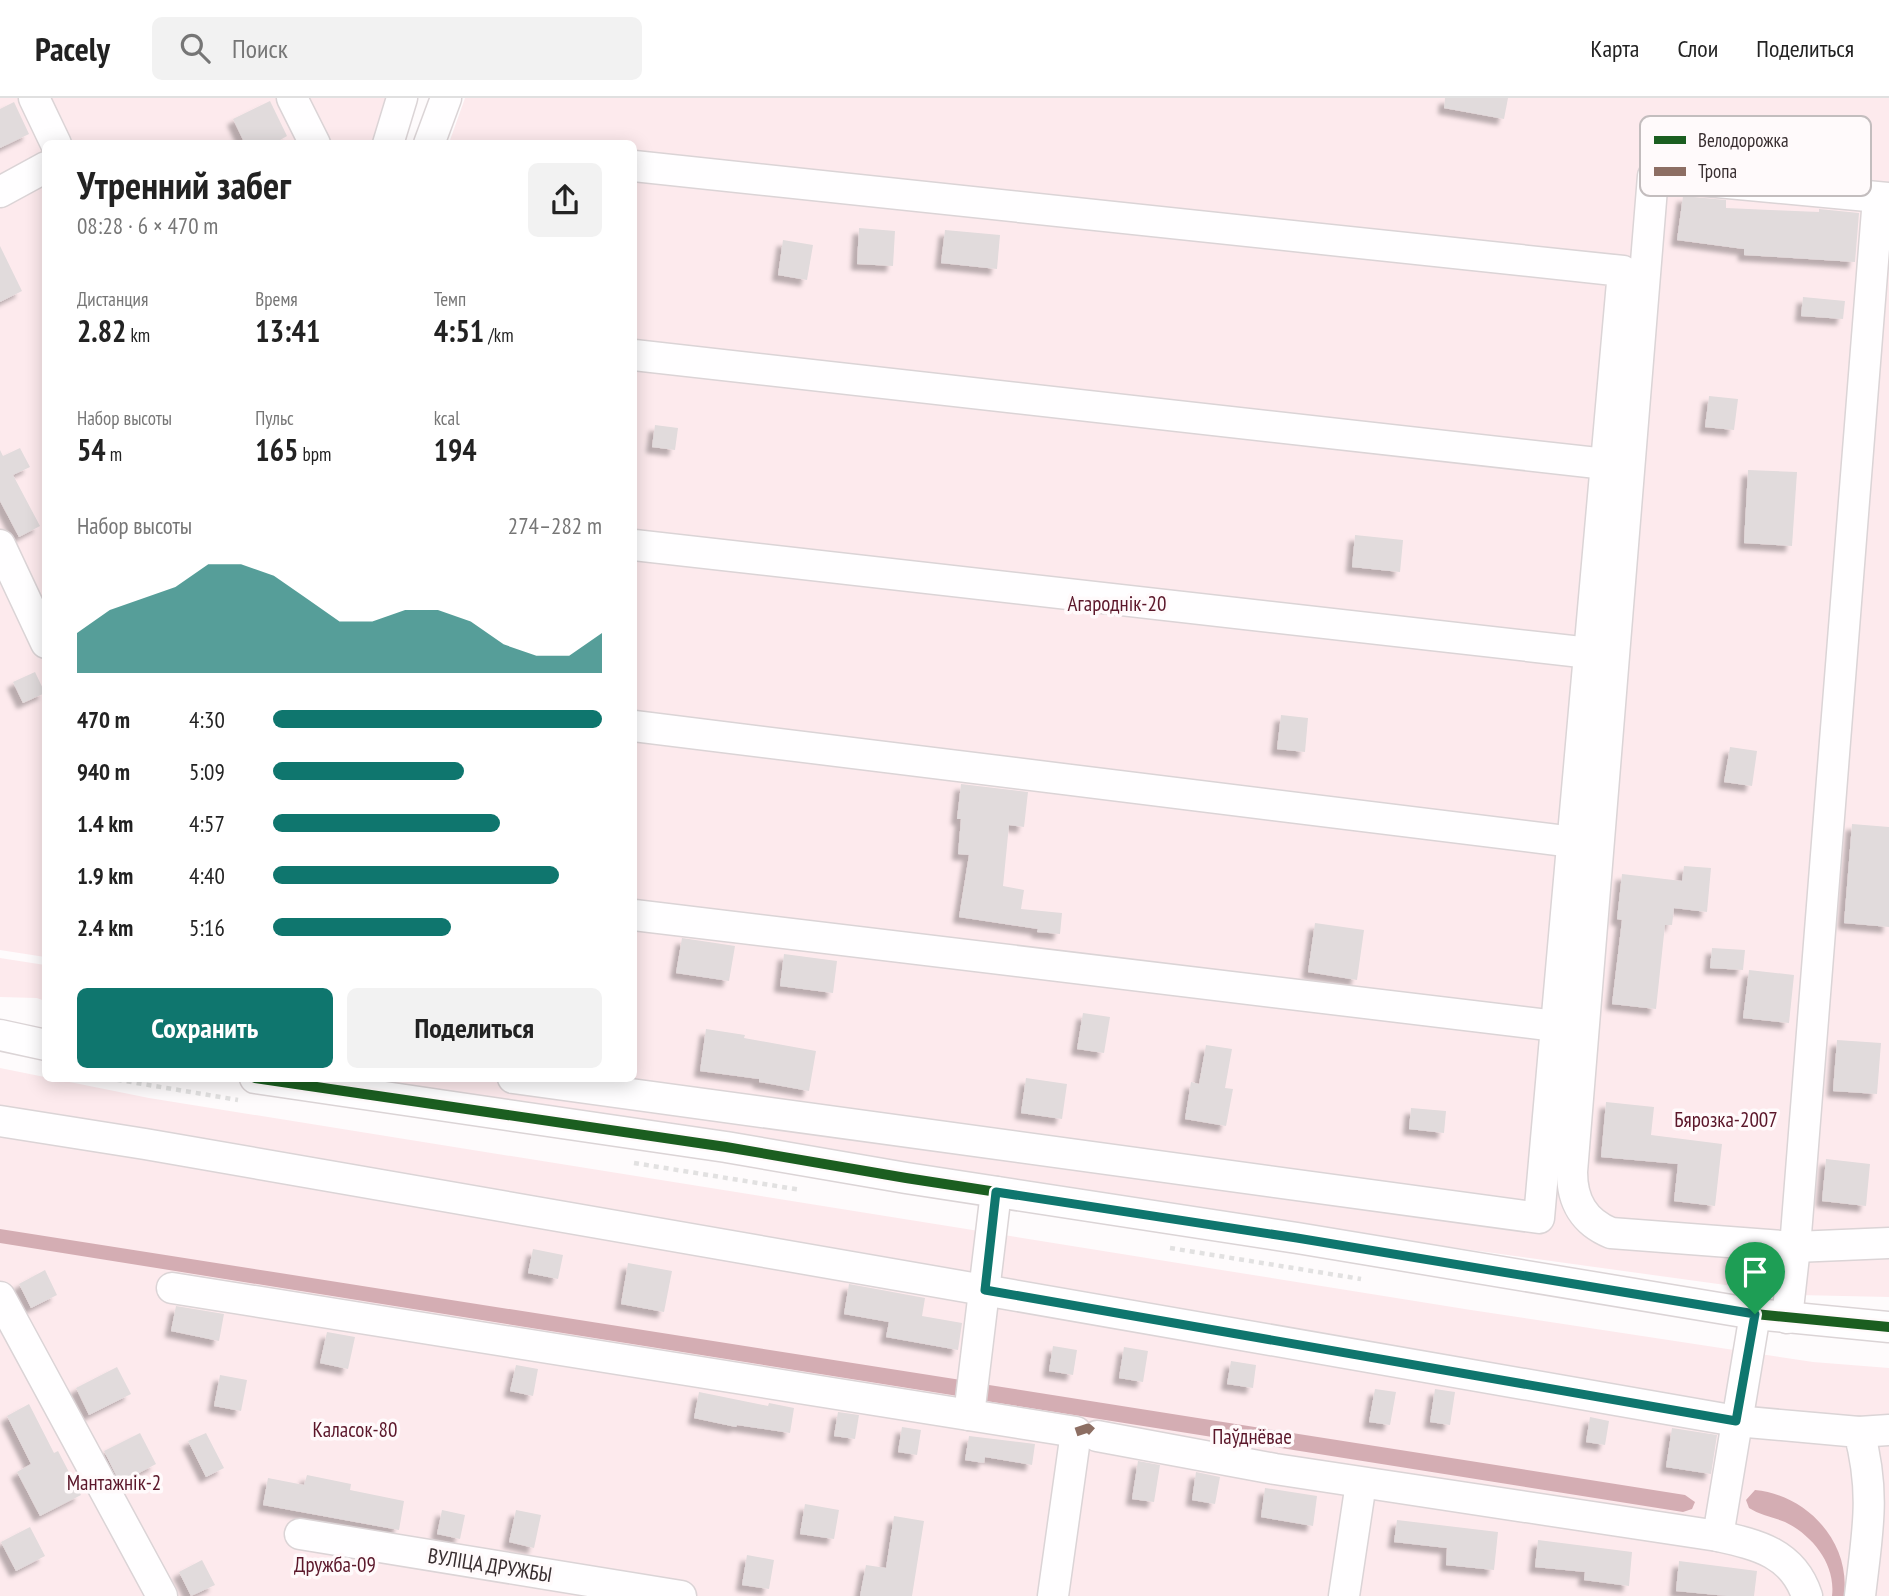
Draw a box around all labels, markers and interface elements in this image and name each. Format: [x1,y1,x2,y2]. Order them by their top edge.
search box [152,17,642,80]
text: Pacely [35,27,110,70]
icon: search [176,29,214,67]
text: Поиск [232,32,288,65]
text: Карта [1591,33,1639,64]
text: Слои [1677,33,1718,64]
text: Поделиться [1756,33,1854,64]
legend [1640,116,1871,196]
text: Велодорожка [1698,128,1789,152]
text: Тропа [1698,159,1737,183]
text: Утренний забег [77,160,291,209]
button: share [528,163,602,237]
text: 08:28 · 6 × 470 m [77,211,218,240]
text: Дистанция [77,287,148,311]
text: Время [255,287,298,311]
text: Темп [434,287,466,311]
text: 2.82 [77,311,126,350]
text: 13:41 [255,311,320,350]
text: 4:51 [434,311,484,350]
text: km [126,323,150,347]
text: /km [484,323,514,347]
text: Набор высоты [77,406,172,430]
text: Пульс [255,406,294,430]
text: kcal [434,406,460,430]
text: 54 [77,430,106,469]
text: 165 [255,430,298,469]
text: 194 [434,430,477,469]
text: m [106,442,122,466]
text: bpm [298,442,331,466]
text: Набор высоты [77,511,192,540]
text: 274–282 m [508,511,602,540]
park label: Агароднік-20 [1068,590,1166,617]
text: 470 m [77,705,130,734]
text: 4:30 [189,705,225,734]
text: 940 m [77,757,130,786]
text: 5:09 [189,757,225,786]
text: 1.4 km [77,809,133,838]
text: 4:57 [189,809,225,838]
text: 1.9 km [77,861,133,890]
text: 4:40 [189,861,225,890]
text: 2.4 km [77,913,133,942]
text: 5:16 [189,913,225,942]
button: Сохранить [77,988,333,1068]
button: Поделиться [347,988,602,1068]
park label: Бярозка-2007 [1674,1106,1778,1133]
pin [1725,1242,1785,1314]
icon: arrive [1736,1253,1774,1291]
park label: Каласок-80 [312,1416,398,1443]
park label: Паўднёвае [1212,1423,1292,1450]
park label: Мантажнік-2 [67,1469,161,1496]
street label: ВУЛІЦА ДРУЖБЫ [426,1542,554,1588]
park label: Дружба-09 [294,1551,376,1578]

